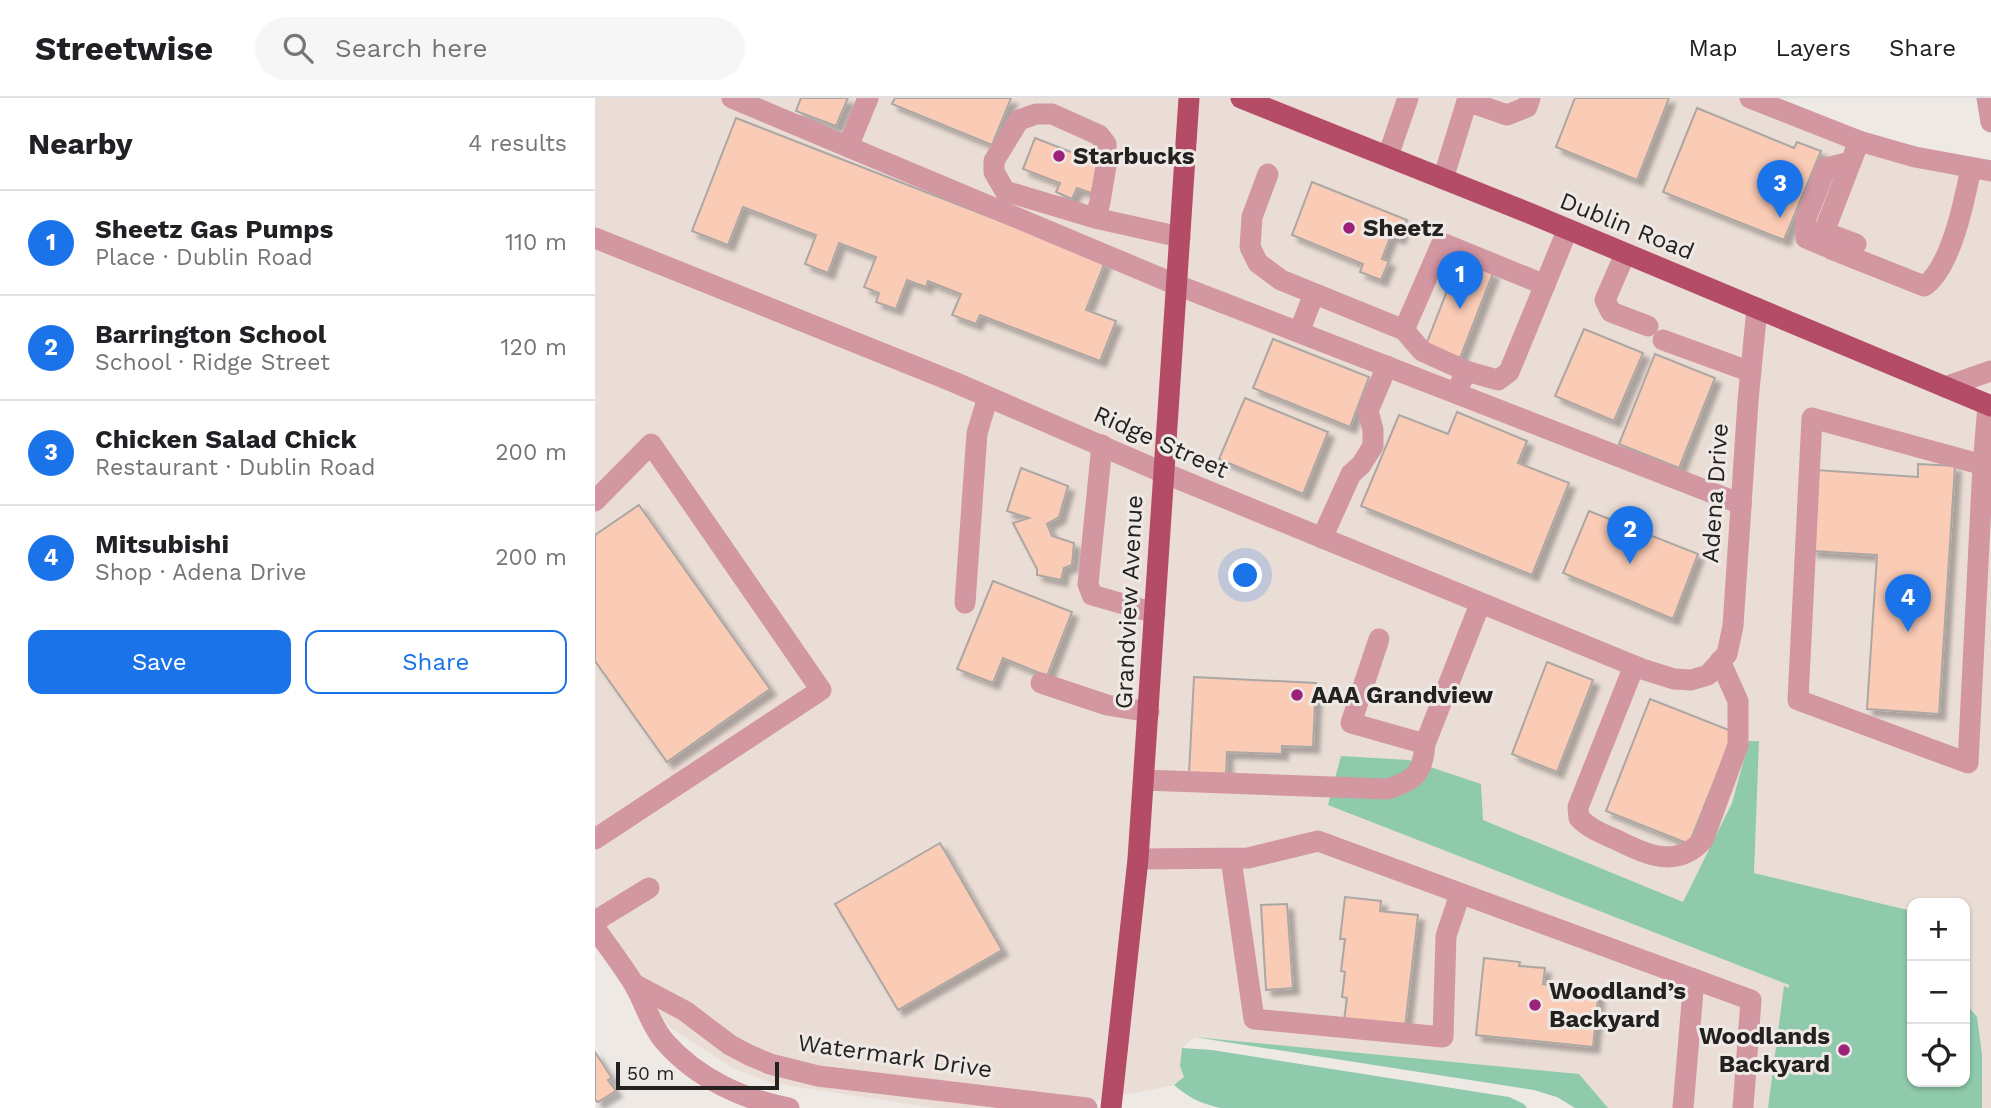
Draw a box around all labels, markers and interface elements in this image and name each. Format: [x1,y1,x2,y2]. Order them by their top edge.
search box [255,17,745,80]
text: Streetwise [35,29,213,68]
icon: search [279,29,317,67]
text: Search here [335,33,487,63]
text: Map [1689,34,1737,62]
text: Layers [1775,34,1851,62]
text: Share [1889,34,1956,62]
text: Nearby [28,126,133,161]
text: 4 results [468,130,567,157]
place label: Starbucks [1073,142,1195,170]
marker: Starbucks [1051,148,1067,164]
pin: 3 [1757,160,1803,218]
street label: Dublin Road [1556,186,1698,266]
text: Sheetz Gas Pumps [95,214,333,244]
place label: Sheetz [1363,214,1444,242]
marker: Sheetz [1341,220,1357,236]
text: 1 [46,229,56,256]
text: 110 m [505,229,567,256]
text: Place · Dublin Road [95,244,313,271]
pin: 1 [1437,251,1483,309]
text: Barrington School [95,319,326,349]
text: 2 [44,334,58,361]
text: 120 m [501,334,567,361]
text: School · Ridge Street [95,349,330,376]
street label: Ridge Street [1089,400,1233,484]
street label: Adena Drive [1696,422,1734,564]
text: Chicken Salad Chick [95,424,357,454]
text: 3 [44,439,58,466]
text: 200 m [495,439,567,466]
text: Restaurant · Dublin Road [95,454,375,481]
street label: Grandview Avenue [1109,494,1149,710]
pin: 2 [1607,506,1653,564]
text: Mitsubishi [95,529,229,559]
text: 4 [44,544,58,571]
text: 200 m [495,544,567,571]
your location [1228,558,1262,592]
text: Shop · Adena Drive [95,559,307,586]
pin: 4 [1885,574,1931,632]
button: Save [28,630,291,694]
button: Share [305,630,567,694]
place label: AAA Grandview [1311,681,1493,709]
marker: AAA Grandview [1289,687,1305,703]
map controls [1907,898,1970,1087]
button: + [1907,898,1970,961]
button: − [1907,961,1970,1024]
place label: Woodland’s Backyard [1549,977,1686,1033]
marker: Woodland’s Backyard [1527,997,1543,1013]
place label: Woodlands Backyard [1699,1022,1830,1078]
button: locate [1907,1024,1970,1087]
street label: Watermark Drive [796,1028,994,1084]
marker: Woodlands Backyard [1836,1042,1852,1058]
scale bar [616,1059,779,1091]
text: 50 m [627,1062,674,1085]

